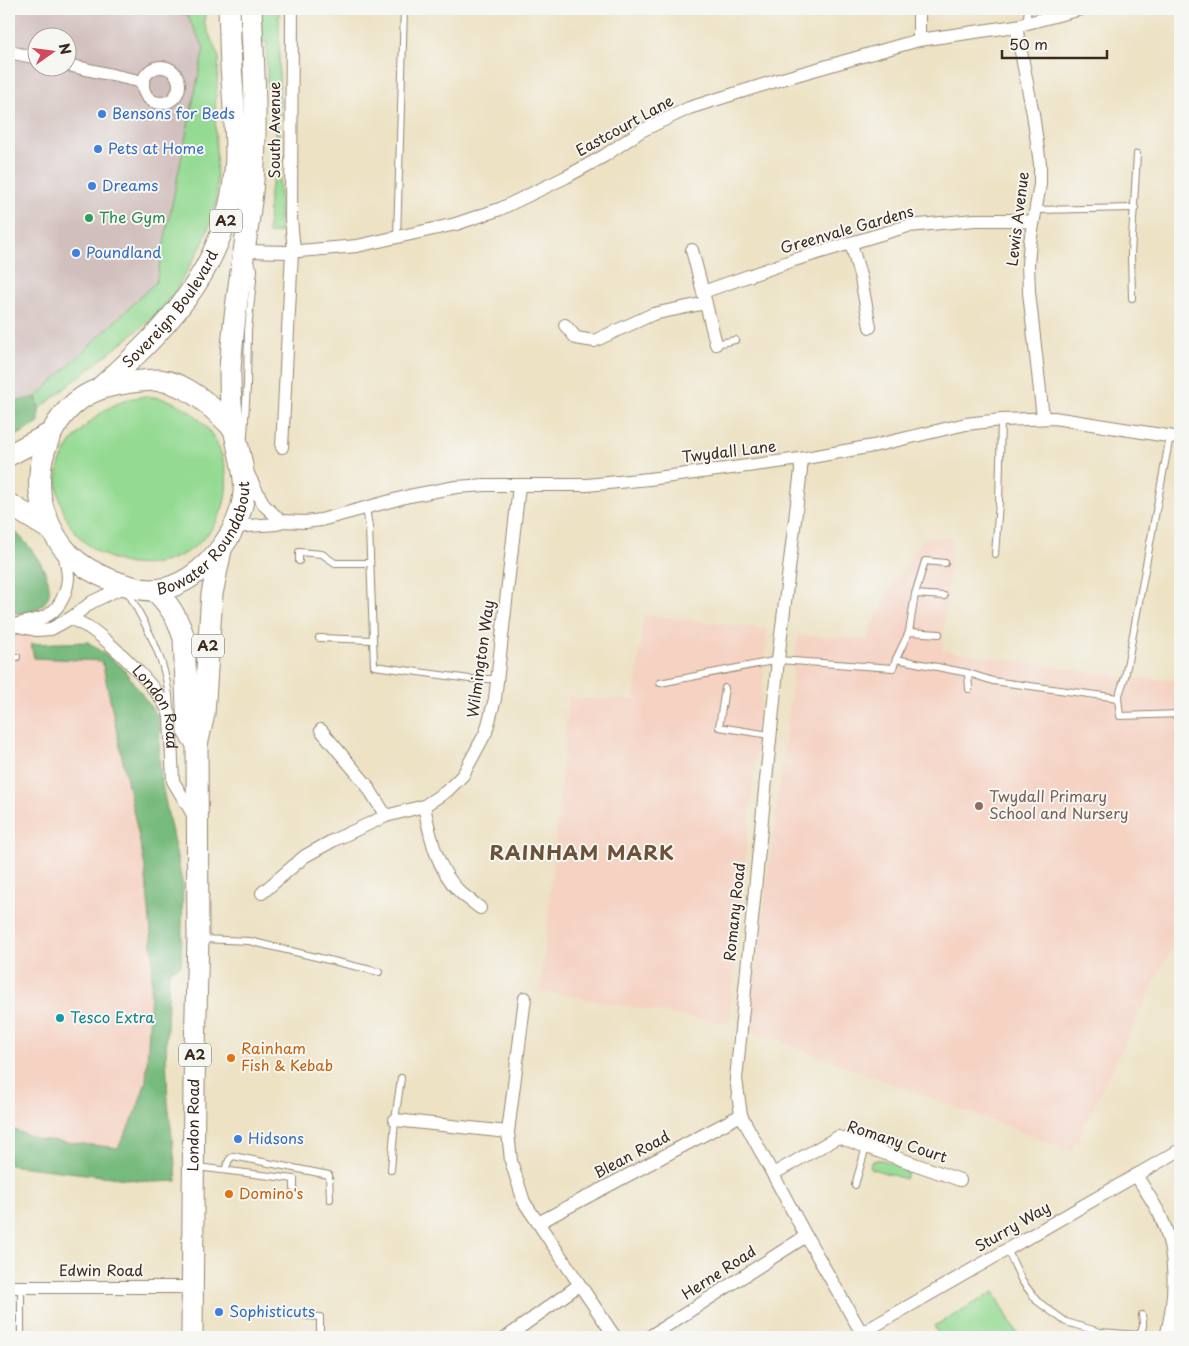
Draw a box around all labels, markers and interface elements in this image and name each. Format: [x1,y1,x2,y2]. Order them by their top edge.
north arrow [28,28,78,78]
scale bar [1002,28,1106,60]
text: 50 m [1009,32,1048,55]
text: N [54,41,77,57]
street label: South Avenue [262,82,285,178]
street label: Eastcourt Lane [571,88,677,161]
place label: Bensons for Beds [112,101,235,124]
marker: Bensons for Beds [96,108,108,120]
place label: Pets at Home [108,136,204,159]
marker: Pets at Home [92,143,104,155]
street label: Lewis Avenue [999,170,1034,267]
place label: Dreams [102,173,158,196]
marker: Dreams [86,180,98,192]
street label: Greenvale Gardens [777,198,916,259]
place label: The Gym [99,205,166,228]
road number: A2 [210,210,242,232]
marker: The Gym [83,212,95,224]
place label: Poundland [86,240,161,263]
street label: Sovereign Boulevard [116,246,223,373]
marker: Poundland [70,247,82,259]
street label: Twydall Lane [680,433,777,468]
street label: Bowater Roundabout [154,481,254,600]
street label: Wilmington Way [460,598,499,719]
road number: A2 [192,634,224,658]
street label: London Road [128,659,184,750]
place label: Twydall Primary School and Nursery [989,784,1129,824]
marker: Twydall Primary School and Nursery [973,800,985,812]
district label: RAINHAM MARK [489,837,675,867]
street label: Romany Road [717,862,750,962]
place label: Tesco Extra [70,1005,155,1028]
marker: Tesco Extra [54,1012,66,1024]
place label: Rainham Fish & Kebab [241,1036,333,1076]
road number: A2 [179,1044,211,1066]
marker: Rainham Fish & Kebab [225,1052,237,1064]
street label: London Road [180,1078,204,1172]
street label: Romany Court [845,1114,950,1168]
street label: Blean Road [589,1124,673,1183]
place label: Hidsons [248,1126,304,1149]
marker: Hidsons [232,1133,244,1145]
place label: Domino's [239,1181,304,1204]
marker: Domino's [223,1188,235,1200]
street label: Sturry Way [970,1195,1054,1257]
street label: Herne Road [676,1239,760,1304]
street label: Edwin Road [59,1258,143,1281]
place label: Sophisticuts [229,1299,315,1322]
marker: Sophisticuts [213,1306,225,1318]

